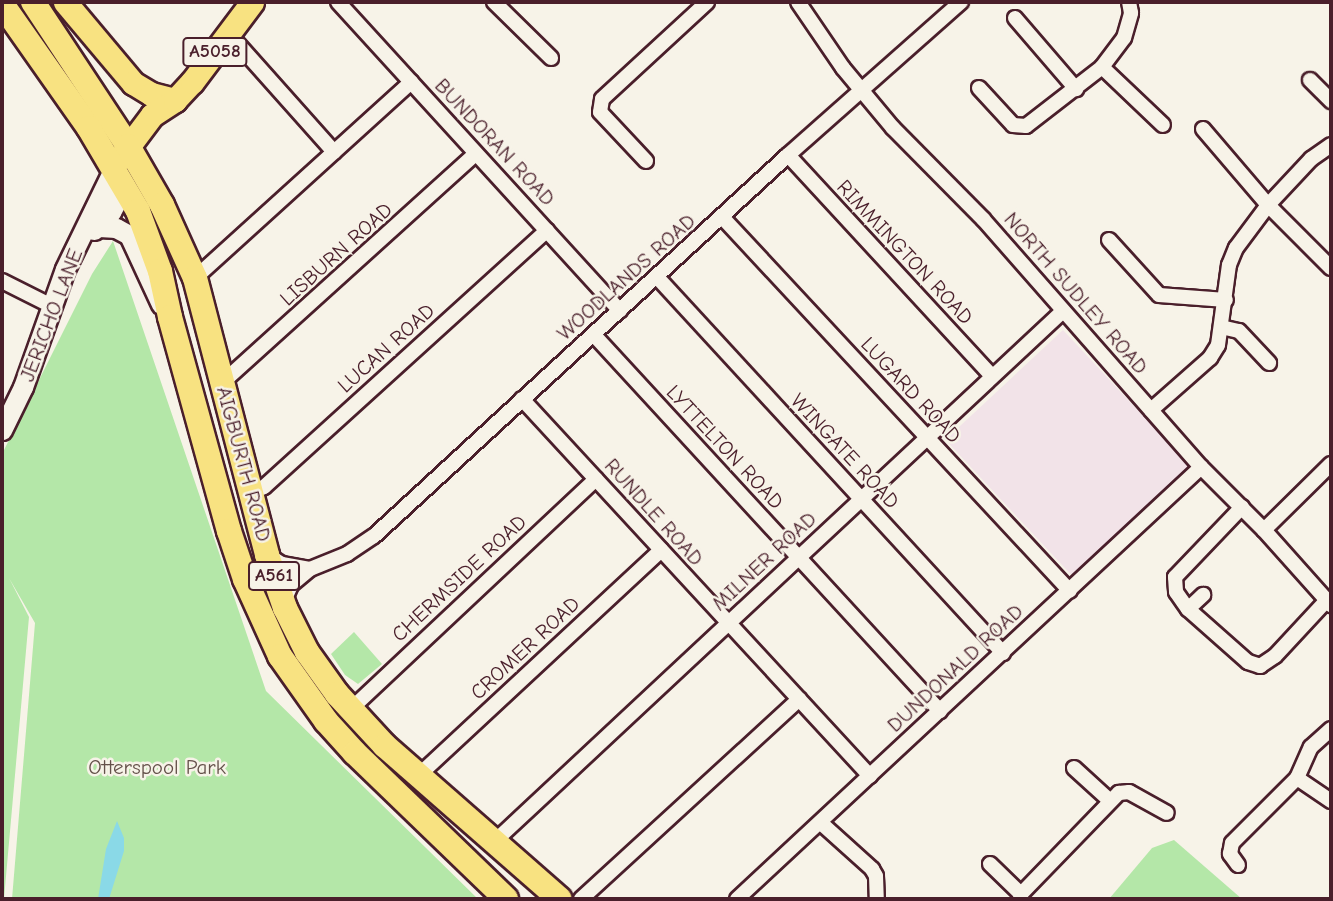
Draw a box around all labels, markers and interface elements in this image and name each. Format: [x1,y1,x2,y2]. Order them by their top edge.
road number: A5058 [182,36,248,68]
street label: BUNDORAN ROAD [430,73,560,211]
street label: RIMMINGTON ROAD [831,174,979,330]
street label: LISBURN ROAD [275,197,397,311]
street label: NORTH SUDLEY ROAD [999,207,1153,379]
street label: WOODLANDS ROAD [552,208,700,346]
street label: JERICHO LANE [14,245,88,385]
street label: LUCAN ROAD [332,298,440,398]
street label: LUGARD ROAD [855,332,967,448]
street label: LYTTELTON ROAD [661,380,789,514]
street label: AIGBURTH ROAD [211,384,277,544]
street label: WINGATE ROAD [785,388,905,514]
street label: RUNDLE ROAD [599,453,709,571]
street label: MILNER ROAD [706,506,822,616]
street label: CHERMSIDE ROAD [386,509,532,647]
road number: A561 [248,561,300,592]
street label: CROMER ROAD [465,591,585,705]
street label: DUNDONALD ROAD [882,599,1028,737]
park label: Otterspool Park [88,754,226,780]

